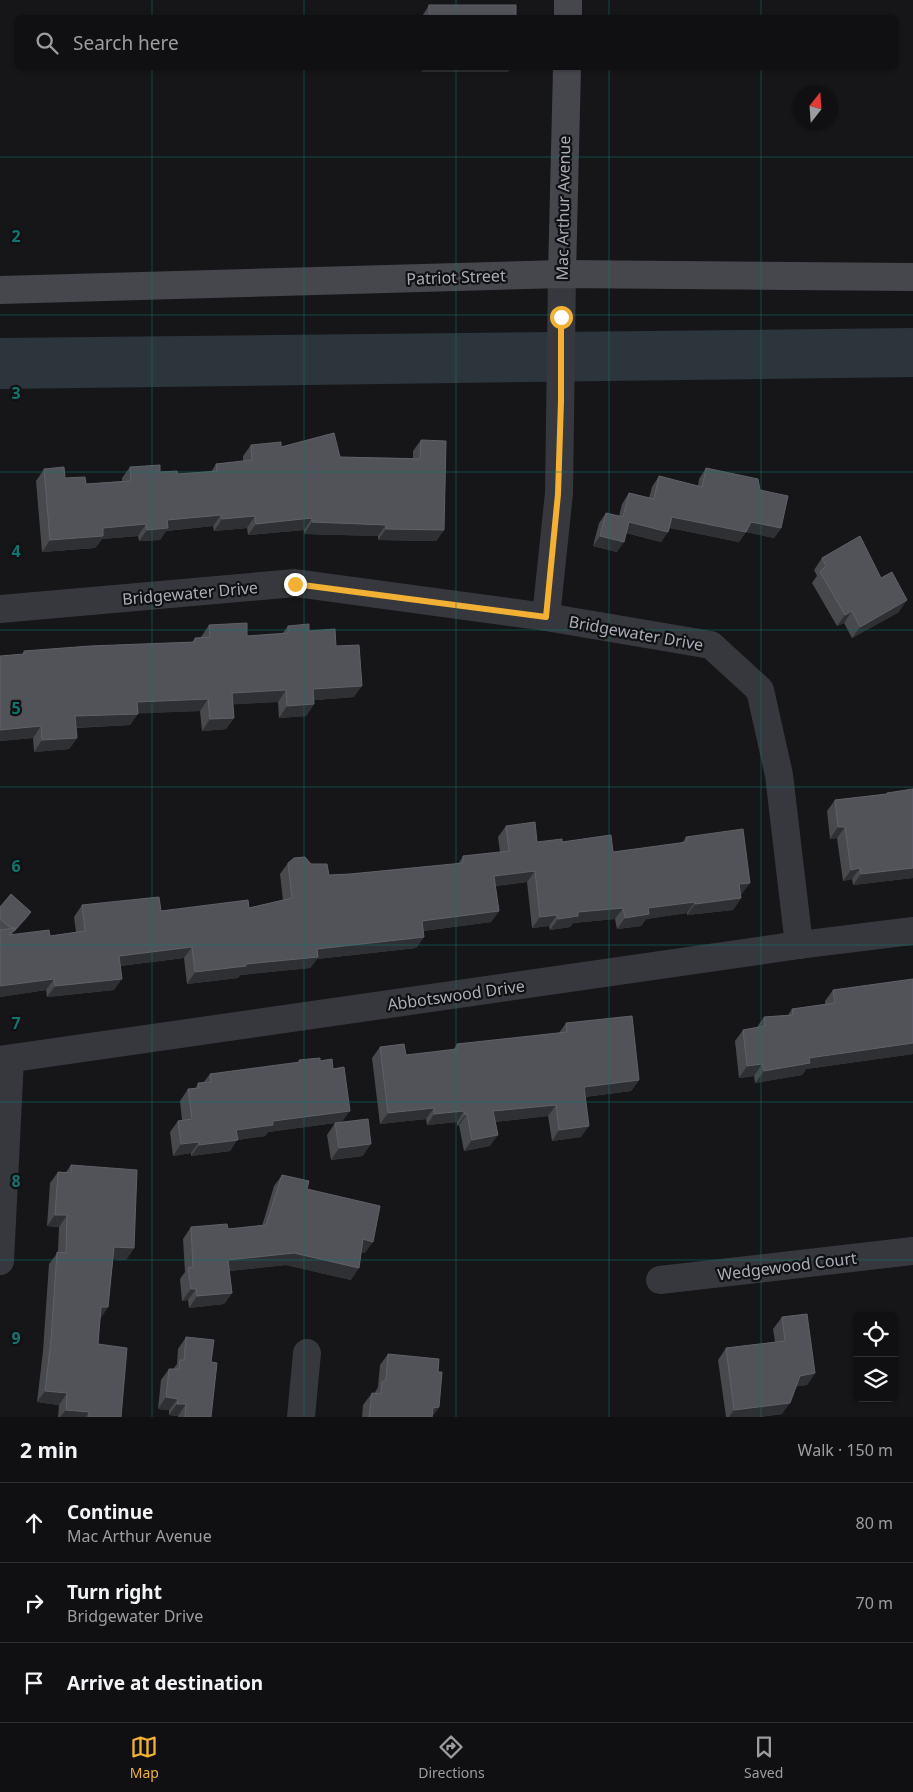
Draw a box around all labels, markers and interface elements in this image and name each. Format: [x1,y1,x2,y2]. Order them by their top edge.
search box [15,15,898,70]
icon: search [33,29,61,57]
text: Search here [73,30,179,56]
north arrow [793,85,838,130]
street label: Mac Arthur Avenue [551,135,575,281]
text: 2 [11,225,21,247]
street label: Patriot Street [406,264,506,290]
route start [550,306,573,329]
text: 3 [11,382,21,404]
text: 4 [11,540,21,562]
route end [284,573,307,596]
street label: Bridgewater Drive [121,576,259,610]
street label: Bridgewater Drive [567,610,705,656]
text: 5 [11,697,21,719]
text: 6 [11,855,21,877]
street label: Abbotswood Drive [386,974,526,1016]
text: 7 [11,1012,21,1034]
text: 8 [11,1170,21,1192]
street label: Wedgewood Court [716,1247,858,1285]
map controls [853,1312,898,1402]
button: locate [853,1312,898,1357]
text: 9 [11,1327,21,1349]
button: layers [853,1357,898,1402]
text: 2 min [20,1436,78,1464]
text: Walk · 150 m [798,1439,893,1461]
text: Continue [67,1499,153,1525]
icon: ahead [20,1509,48,1537]
text: 80 m [856,1512,893,1534]
text: Mac Arthur Avenue [67,1525,212,1547]
text: Turn right [67,1579,162,1605]
icon: right [20,1589,48,1617]
text: 70 m [856,1592,893,1614]
text: Bridgewater Drive [67,1605,203,1627]
icon: arrive [20,1669,48,1697]
text: Arrive at destination [67,1670,263,1696]
tab: Map [130,1733,159,1782]
tab: Directions [418,1733,485,1782]
tab: Saved [744,1733,783,1782]

